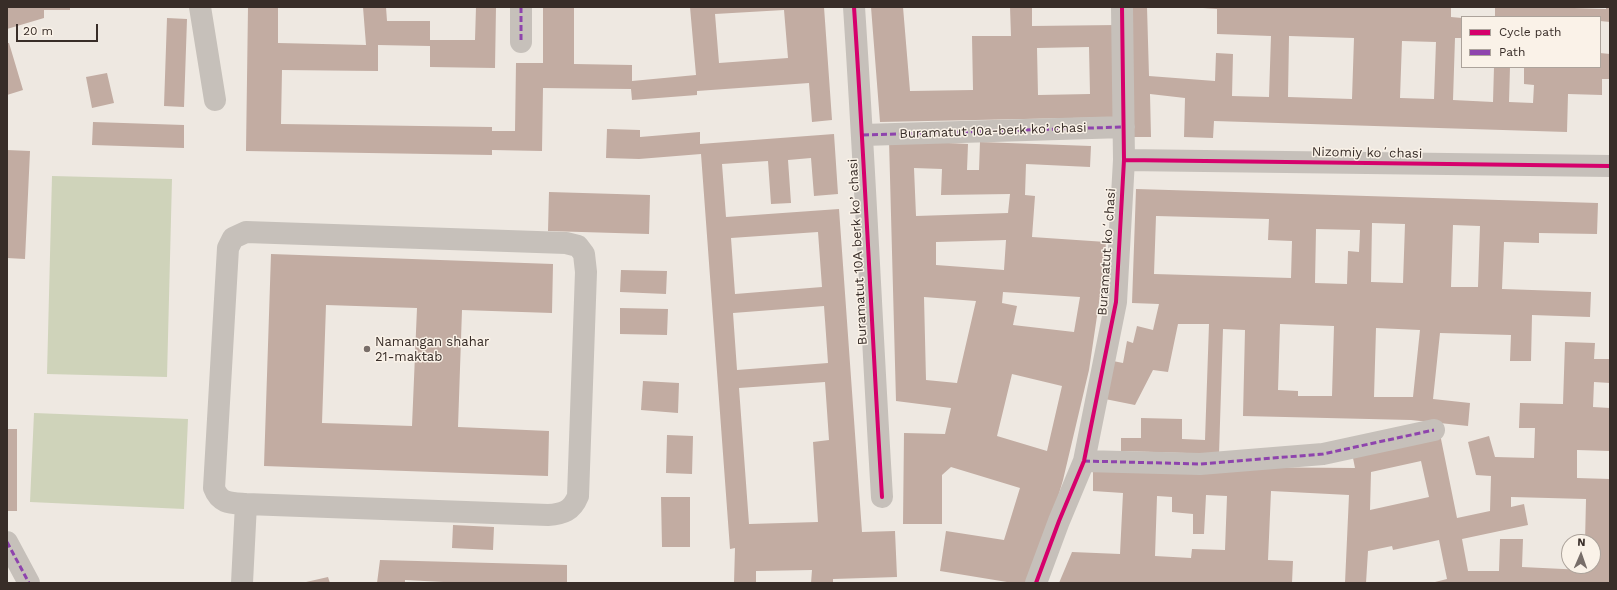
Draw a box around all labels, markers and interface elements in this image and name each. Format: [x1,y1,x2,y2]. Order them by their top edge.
scale bar [18,16,100,42]
legend [1461,16,1601,68]
text: 20 m [23,24,53,38]
text: Cycle path [1499,25,1561,39]
text: Path [1499,45,1525,59]
street label: Buramatut 10а-berk koʼchasi [899,120,1087,142]
street label: Nizomiy koʻchasi [1312,144,1422,162]
street label: Buramatut 10А berk koʼchasi [845,158,871,346]
street label: Buramatut koʻchasi [1095,188,1119,316]
place label: Namangan shahar 21-maktab [375,334,489,365]
marker: Namangan shahar 21-maktab [362,344,372,354]
north arrow [1561,534,1601,574]
text: N [1577,536,1586,549]

